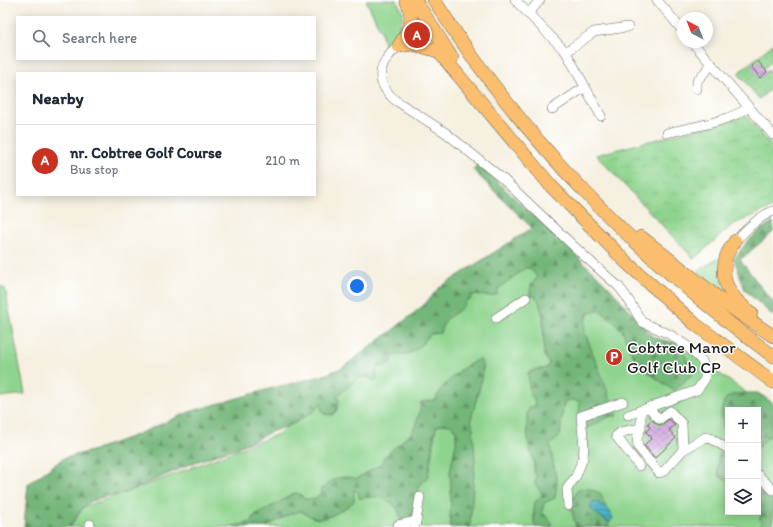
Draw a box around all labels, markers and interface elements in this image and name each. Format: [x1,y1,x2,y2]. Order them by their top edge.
north arrow [677,12,713,48]
search box [16,16,316,60]
pin: A [404,20,430,50]
icon: search [30,27,52,49]
text: Search here [62,29,137,47]
text: Nearby [32,88,84,108]
text: nr. Cobtree Golf Course [70,144,222,162]
text: A [41,153,49,168]
text: 210 m [265,153,300,168]
text: Bus stop [70,162,118,177]
your location [347,276,367,296]
place label: Cobtree Manor Golf Club CP [627,337,736,377]
parking icon: Cobtree Manor Golf Club CP [604,347,624,367]
map controls [725,407,761,515]
button: + [725,407,761,443]
button: − [725,443,761,479]
button: layers [725,479,761,515]

